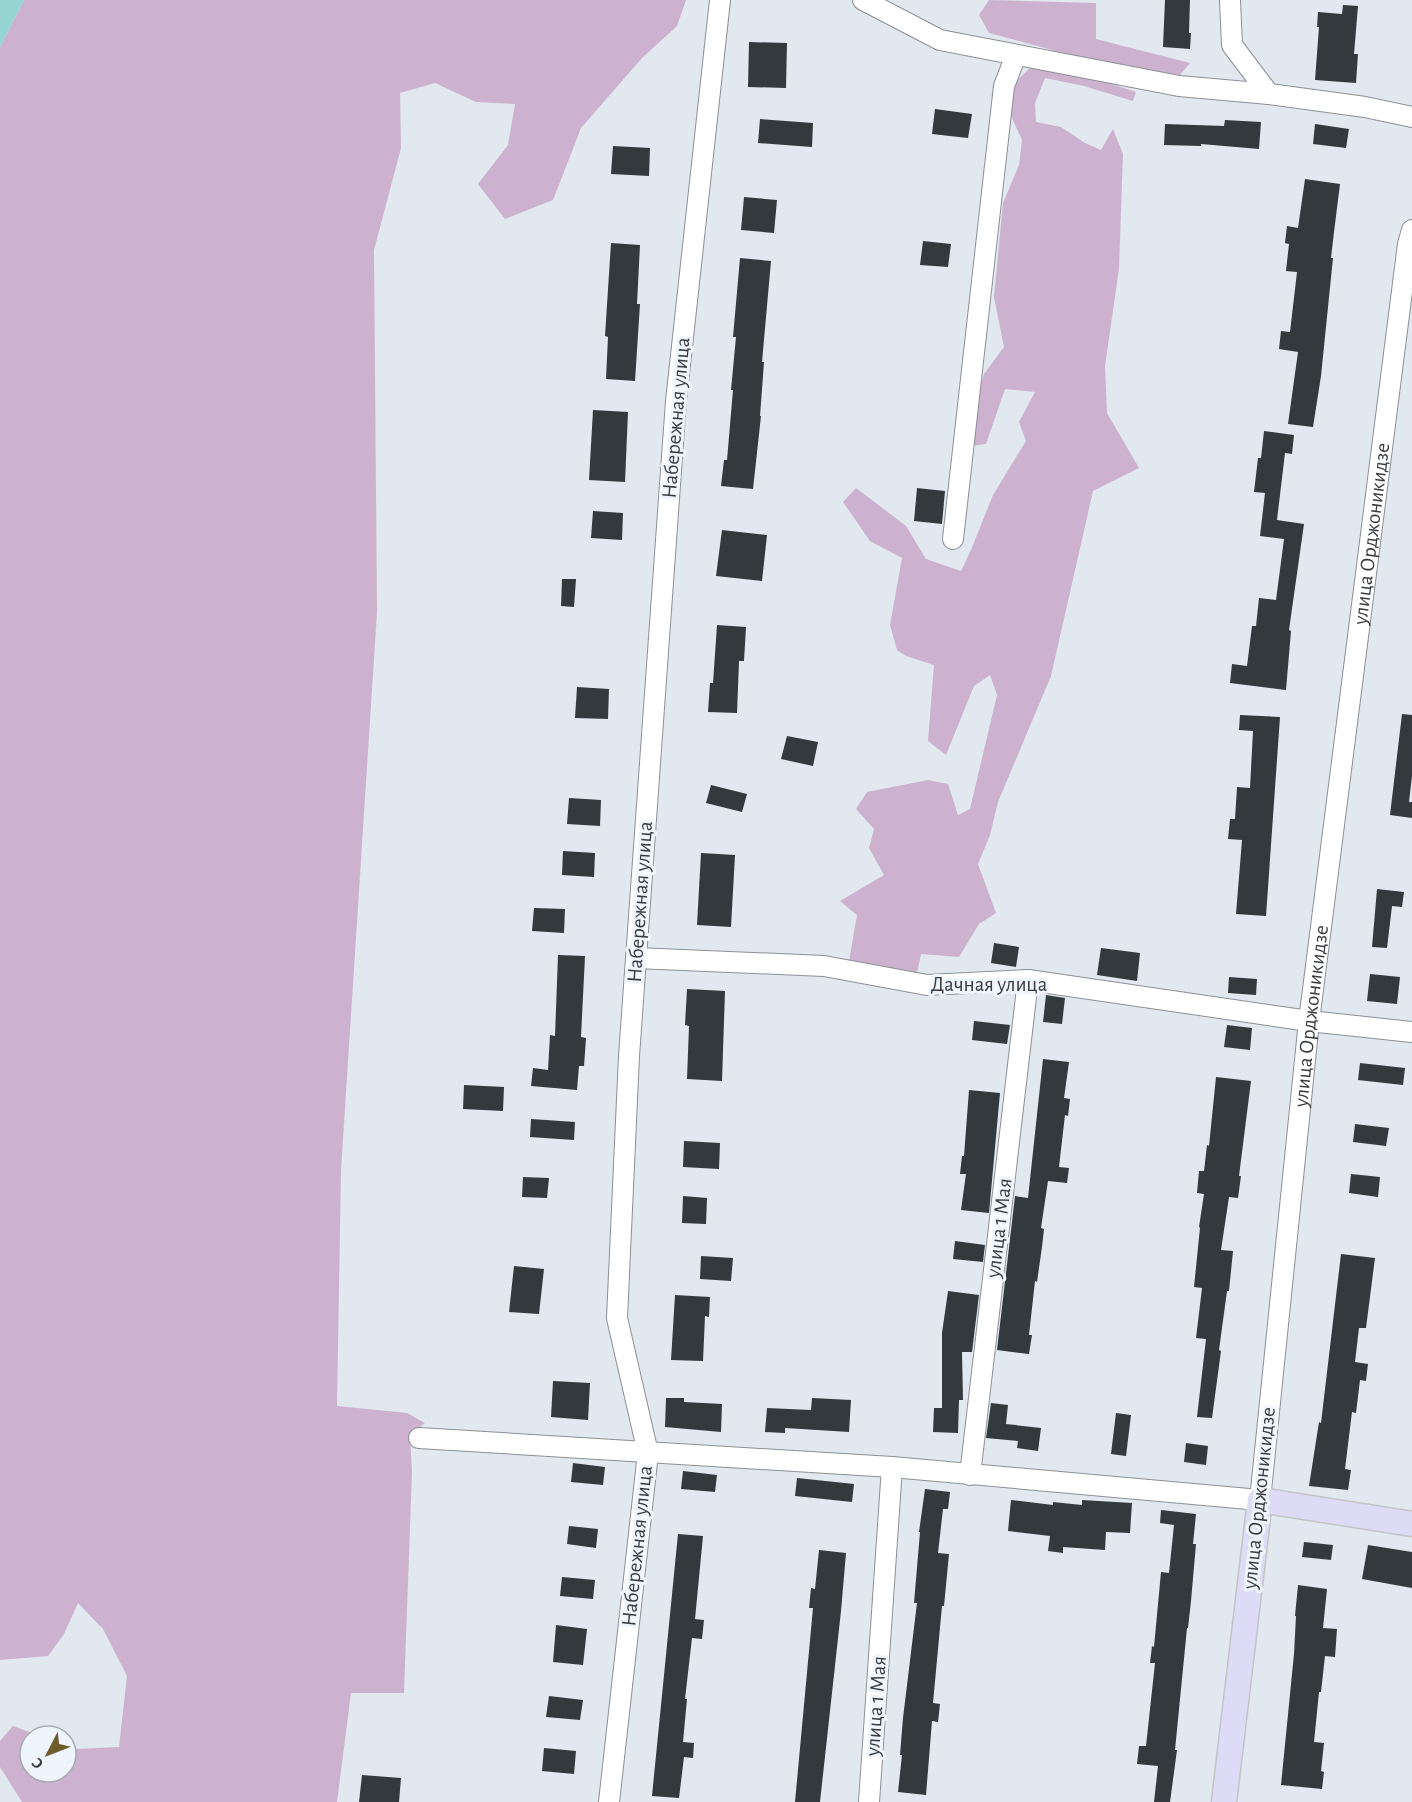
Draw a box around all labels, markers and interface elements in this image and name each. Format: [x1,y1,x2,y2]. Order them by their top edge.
street label: Набережная улица [658,336,694,499]
street label: улица Орджоникидзе [1349,442,1393,627]
street label: Набережная улица [624,820,656,983]
street label: улица Орджоникидзе [1290,924,1332,1109]
street label: Дачная улица [931,974,1048,995]
street label: улица 1 Мая [982,1177,1016,1280]
street label: улица Орджоникидзе [1239,1406,1279,1591]
street label: Набережная улица [618,1464,656,1628]
street label: улица 1 Мая [862,1655,890,1758]
north arrow [18,1724,78,1784]
text: С [29,1755,47,1772]

